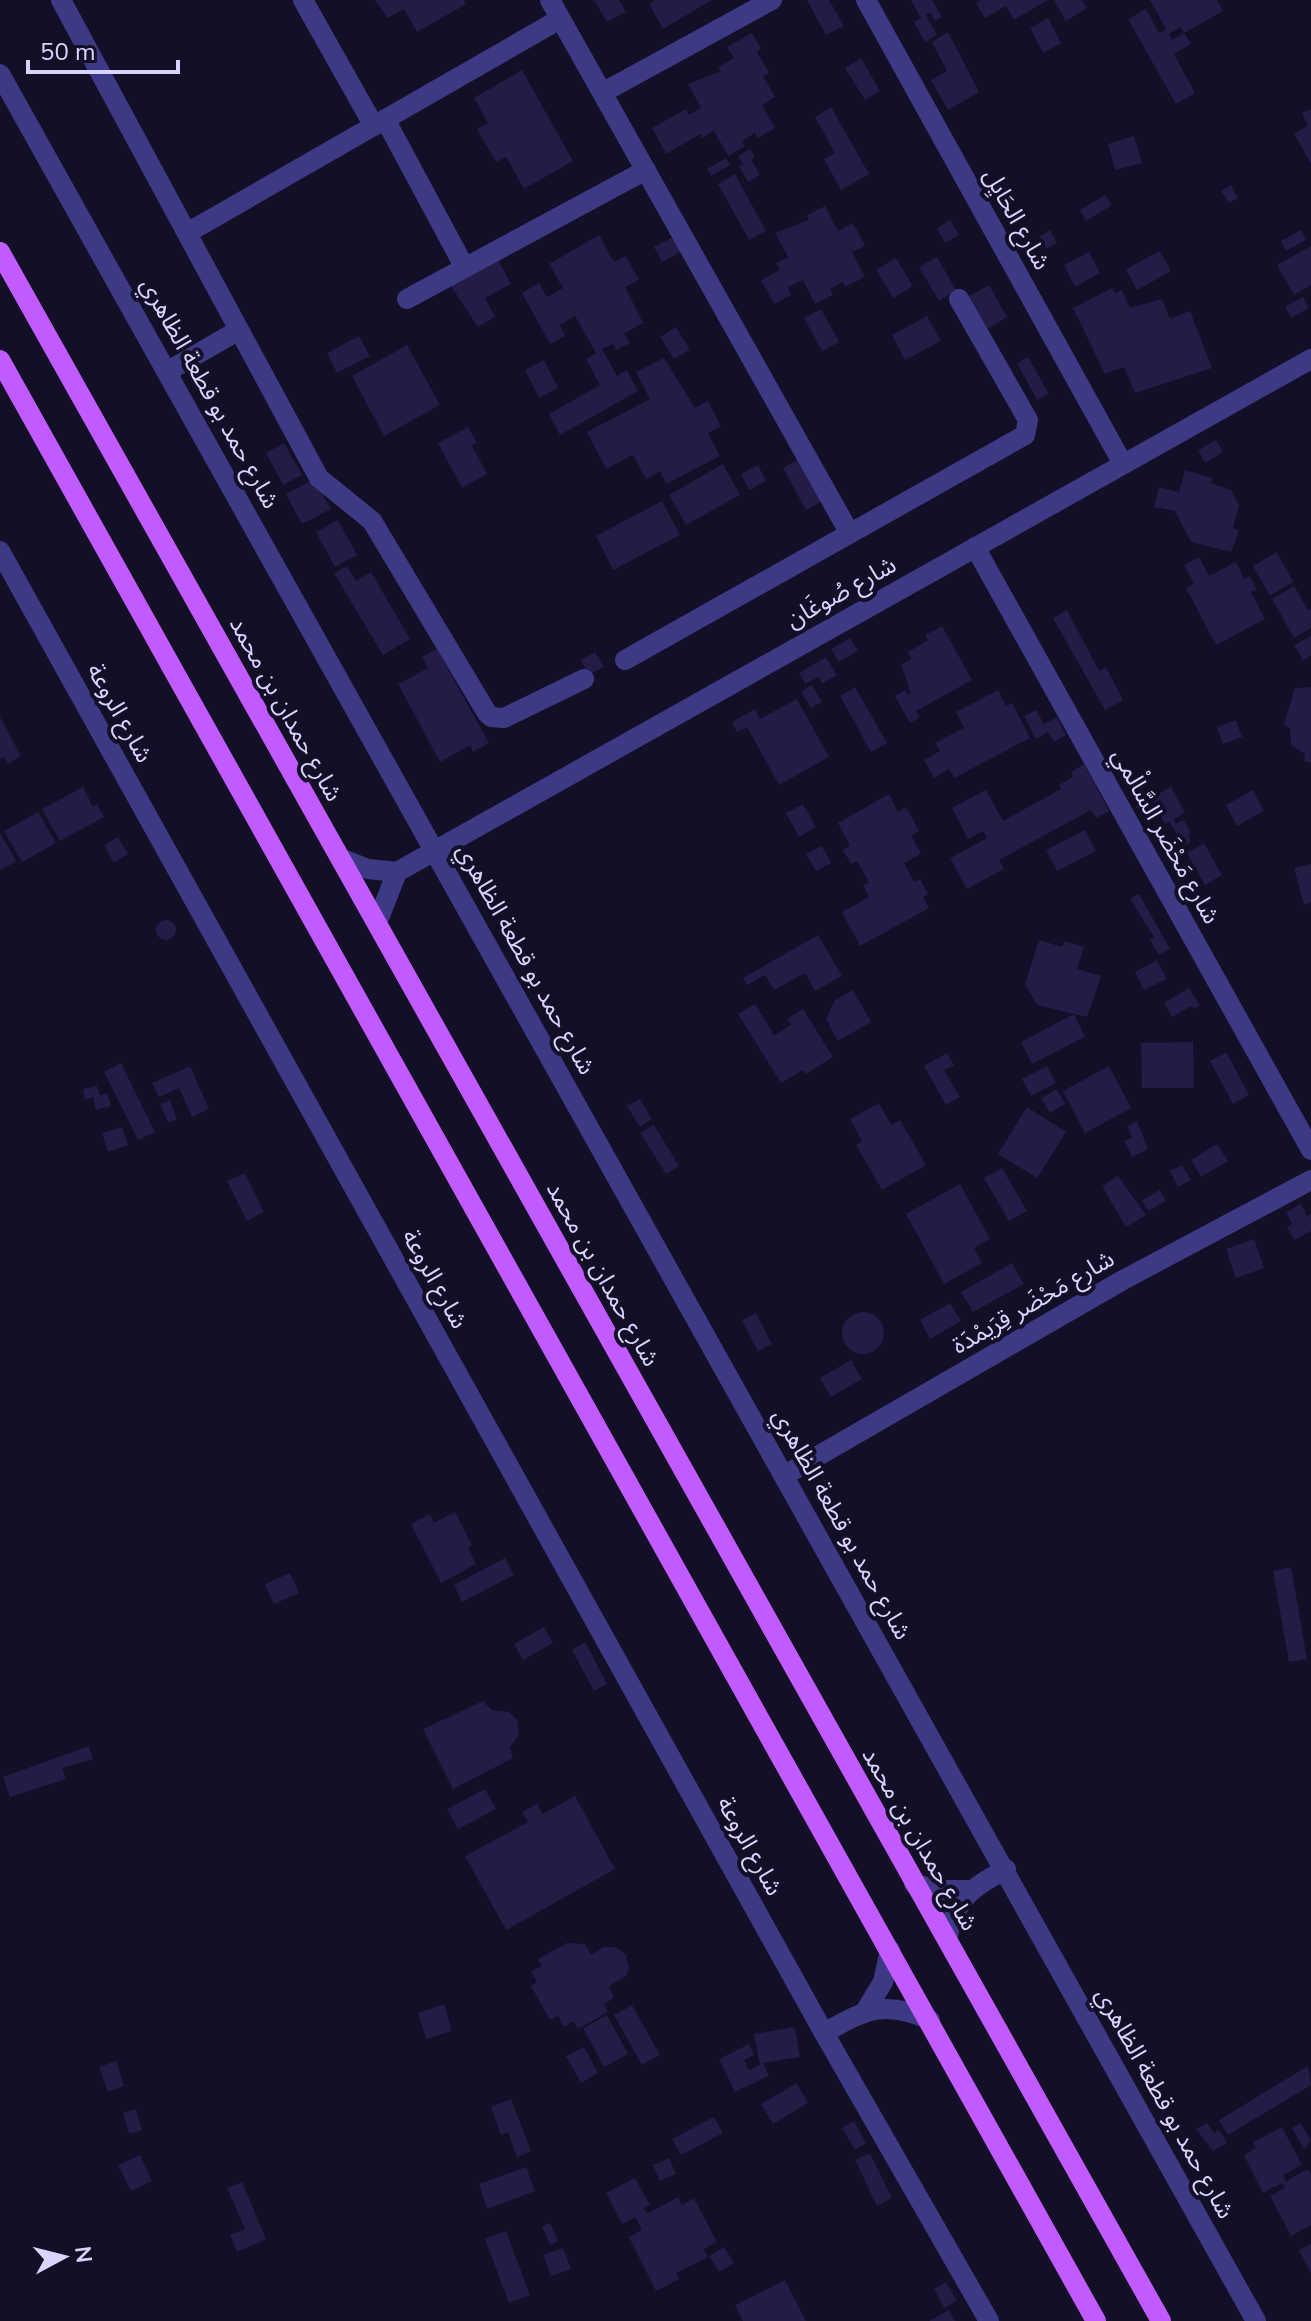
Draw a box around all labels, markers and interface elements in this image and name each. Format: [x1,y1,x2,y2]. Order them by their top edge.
scale bar [28,24,178,74]
text: 50 m [40,36,96,68]
street label: شارع الحَايِل [975,162,1058,276]
street label: شارع حمد بو قطعة الظاهري [131,272,287,515]
street label: شارع صُوغَان [780,549,902,636]
street label: شارع حمدان بن محمد [221,611,350,808]
street label: شارع الروعة [79,658,160,769]
street label: شارع مَحْضَر السَّالْمي [1102,741,1229,931]
street label: شارع حمد بو قطعة الظاهري [447,838,603,1081]
street label: شارع حمدان بن محمد [538,1176,667,1373]
street label: شارع الروعة [394,1224,475,1335]
street label: شارع مَحْضَر قِرَيمْدَة [946,1243,1120,1362]
street label: شارع حمد بو قطعة الظاهري [763,1403,919,1646]
street label: شارع حمدان بن محمد [854,1741,986,1937]
street label: شارع الروعة [709,1791,790,1902]
street label: شارع حمد بو قطعة الظاهري [1086,1982,1242,2225]
north arrow [24,2217,104,2297]
text: N [67,2245,99,2265]

